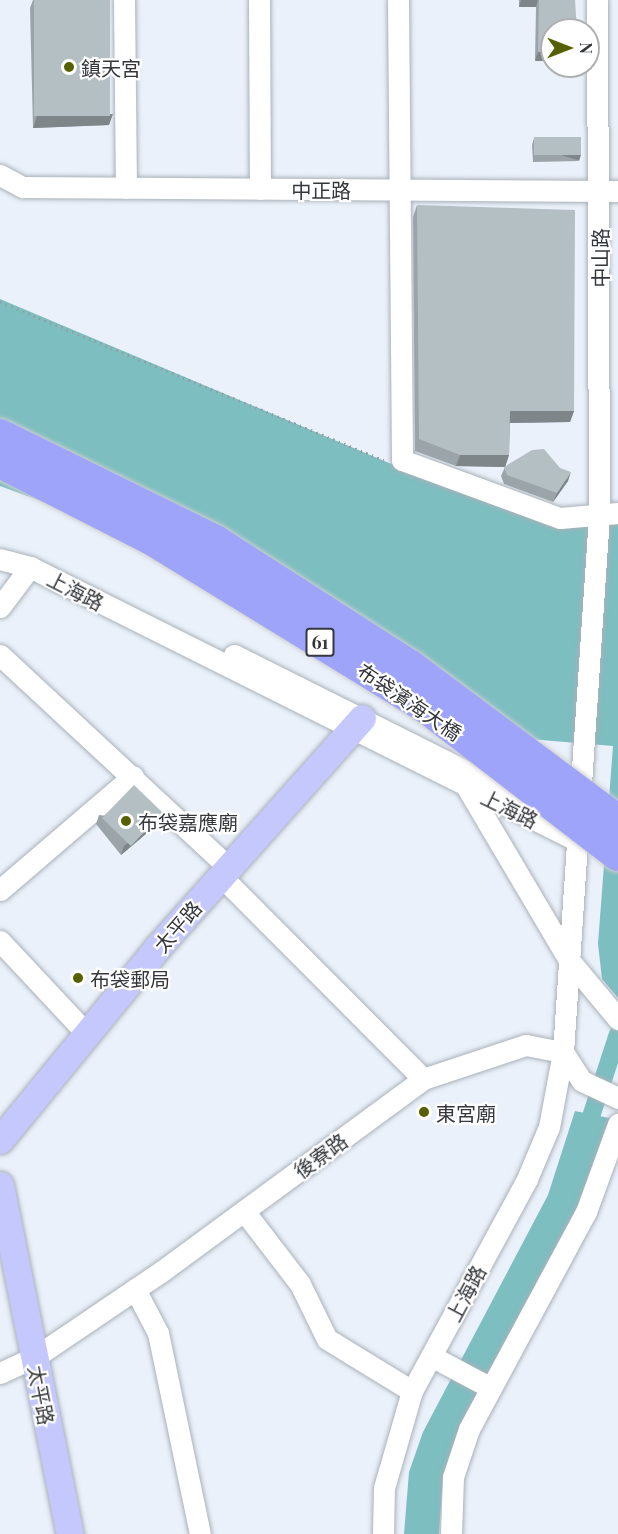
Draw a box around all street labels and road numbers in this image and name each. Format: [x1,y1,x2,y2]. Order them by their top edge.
street label: 中正路 [291,177,351,201]
street label: 中山路 [587,228,611,288]
street label: 上海路 [44,566,108,614]
road number: 61 [305,627,335,657]
street label: 布袋濱海大橋 [354,658,466,744]
street label: 上海路 [478,784,542,832]
street label: 太平路 [148,895,206,957]
street label: 後寮路 [289,1128,351,1182]
street label: 上海路 [440,1261,490,1325]
street label: 太平路 [24,1363,60,1427]

